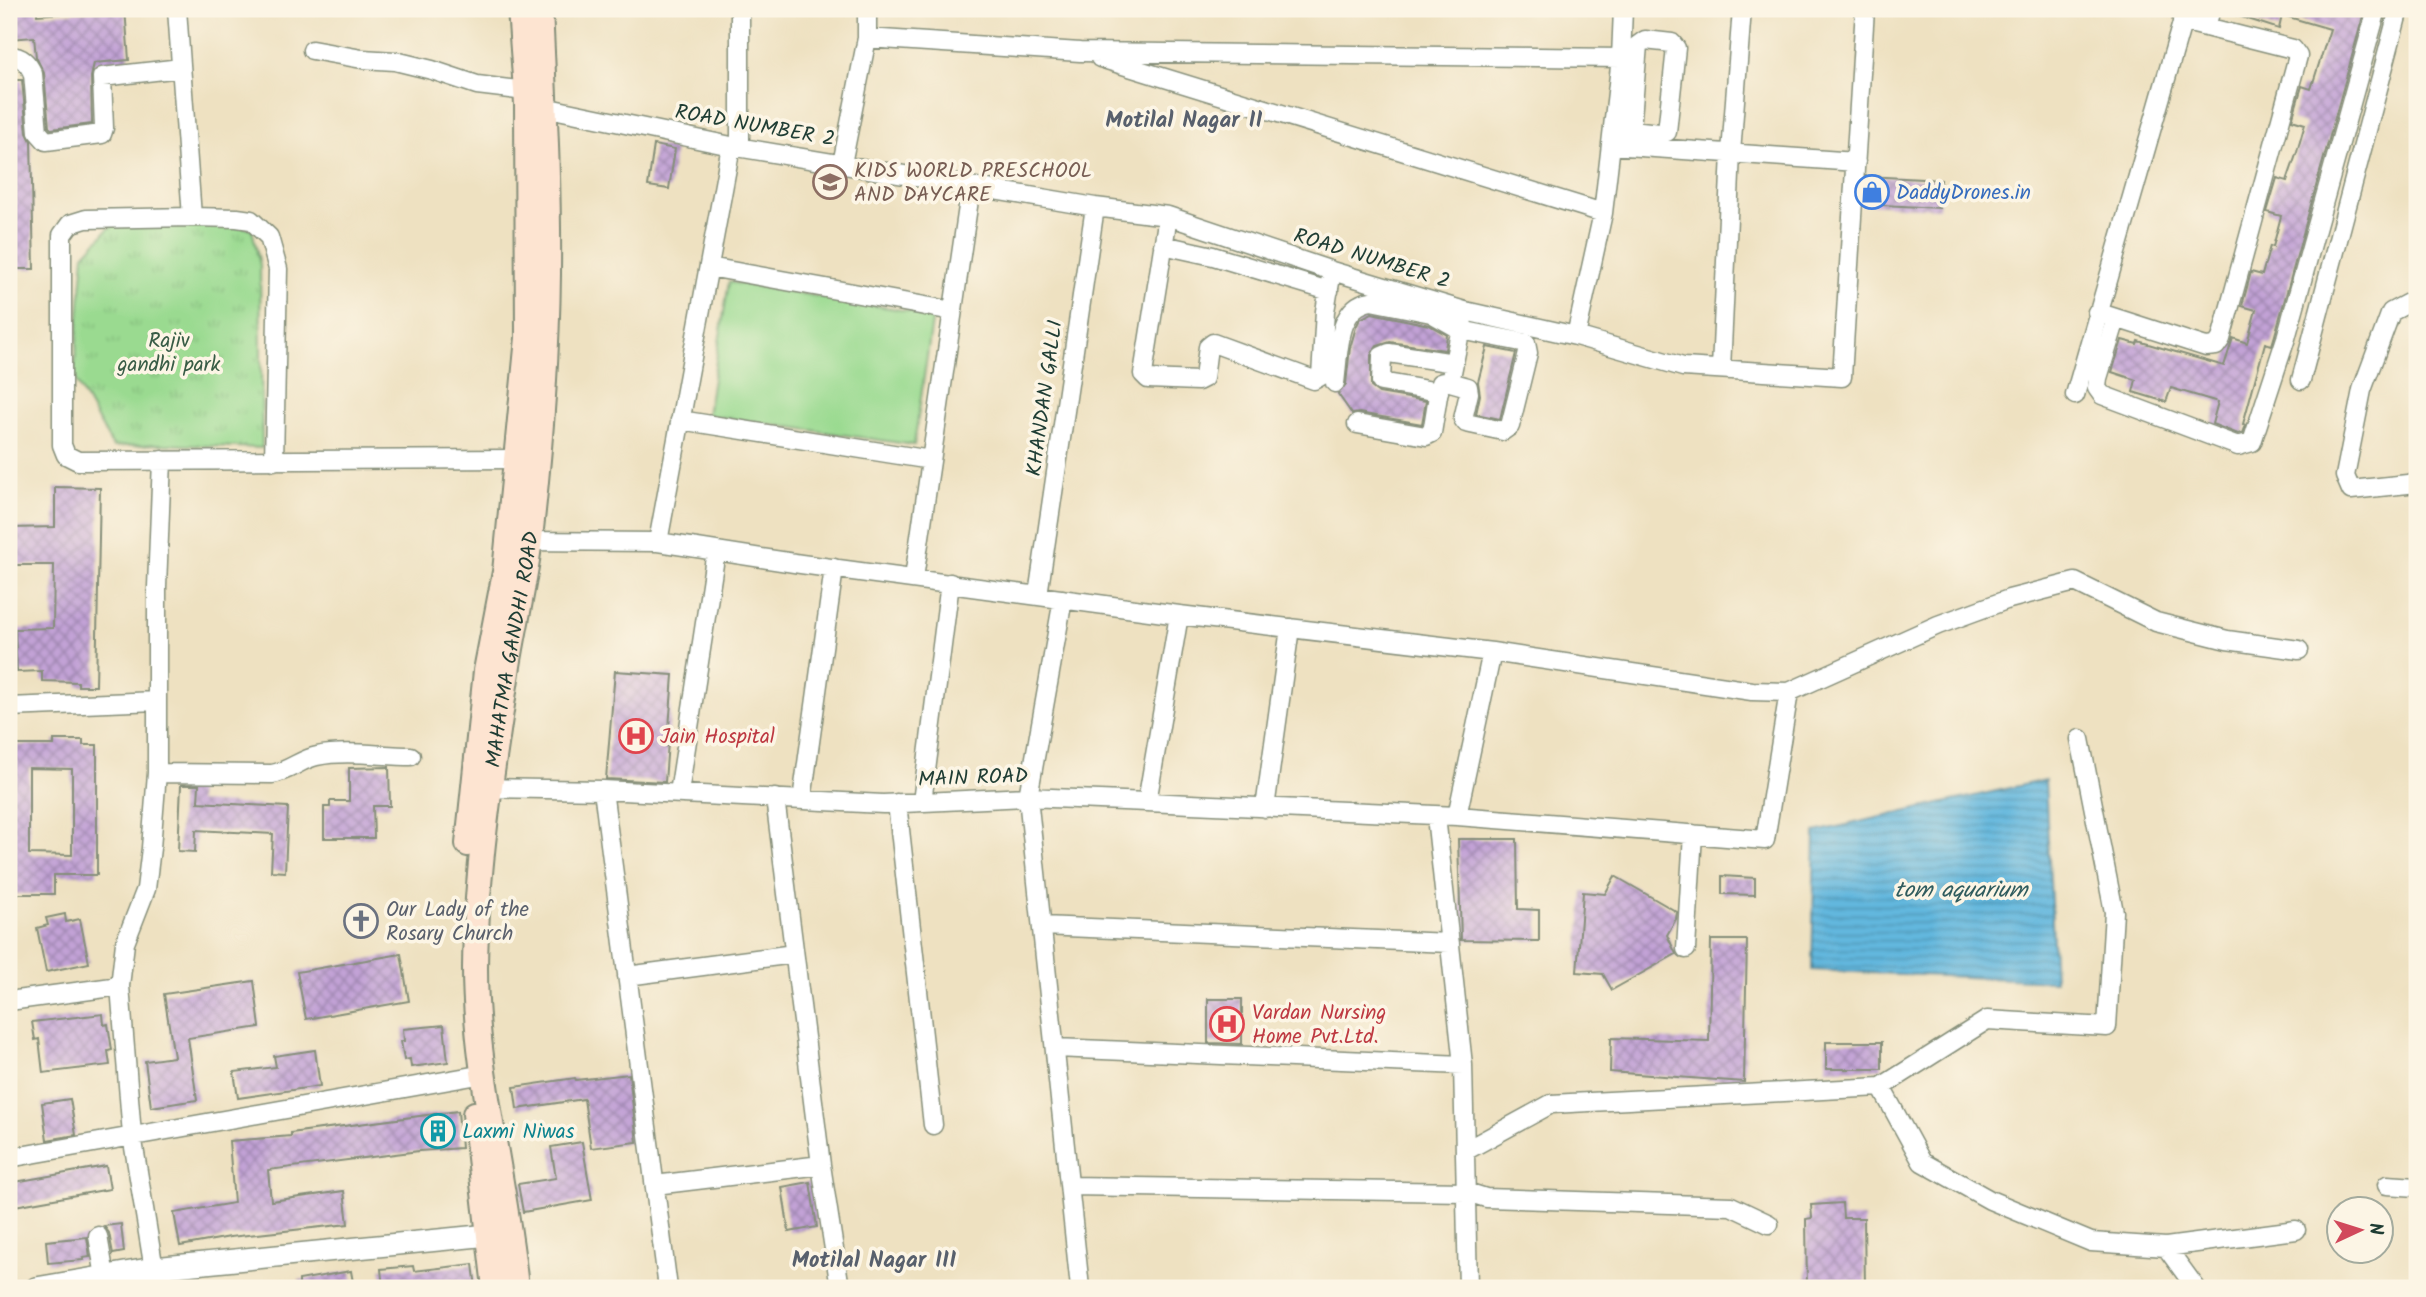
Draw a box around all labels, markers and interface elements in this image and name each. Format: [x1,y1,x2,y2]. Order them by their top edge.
street label: ROAD NUMBER 2 [672,96,837,157]
district label: Motilal Nagar II [1105,103,1263,139]
place label: KIDS WORLD PRESCHOOL AND DAYCARE [854,155,1092,212]
school or university icon: KIDS WORLD PRESCHOOL AND DAYCARE [811,163,849,201]
shop icon: DaddyDrones.in [1853,173,1891,211]
place label: DaddyDrones.in [1896,177,2031,210]
street label: ROAD NUMBER 2 [1289,220,1454,299]
street label: KHANDAN GALLI [1018,318,1073,478]
park label: Rajiv gandhi park [117,325,221,382]
street label: MAHATMA GANDHI ROAD [478,530,549,770]
hospital icon: Jain Hospital [617,717,655,755]
place label: Jain Hospital [660,721,775,754]
street label: MAIN ROAD [918,760,1029,797]
water label: tom aquarium [1895,873,2029,909]
place label: Our Lady of the Rosary Church [386,894,530,951]
church icon: Our Lady of the Rosary Church [342,902,380,940]
place label: Vardan Nursing Home Pvt.Ltd. [1252,997,1386,1054]
hospital icon: Vardan Nursing Home Pvt.Ltd. [1208,1005,1246,1043]
building icon: Laxmi Niwas [419,1112,457,1150]
place label: Laxmi Niwas [462,1116,575,1149]
north arrow [2324,1196,2394,1266]
text: N [2360,1222,2390,1236]
district label: Motilal Nagar III [792,1243,956,1279]

